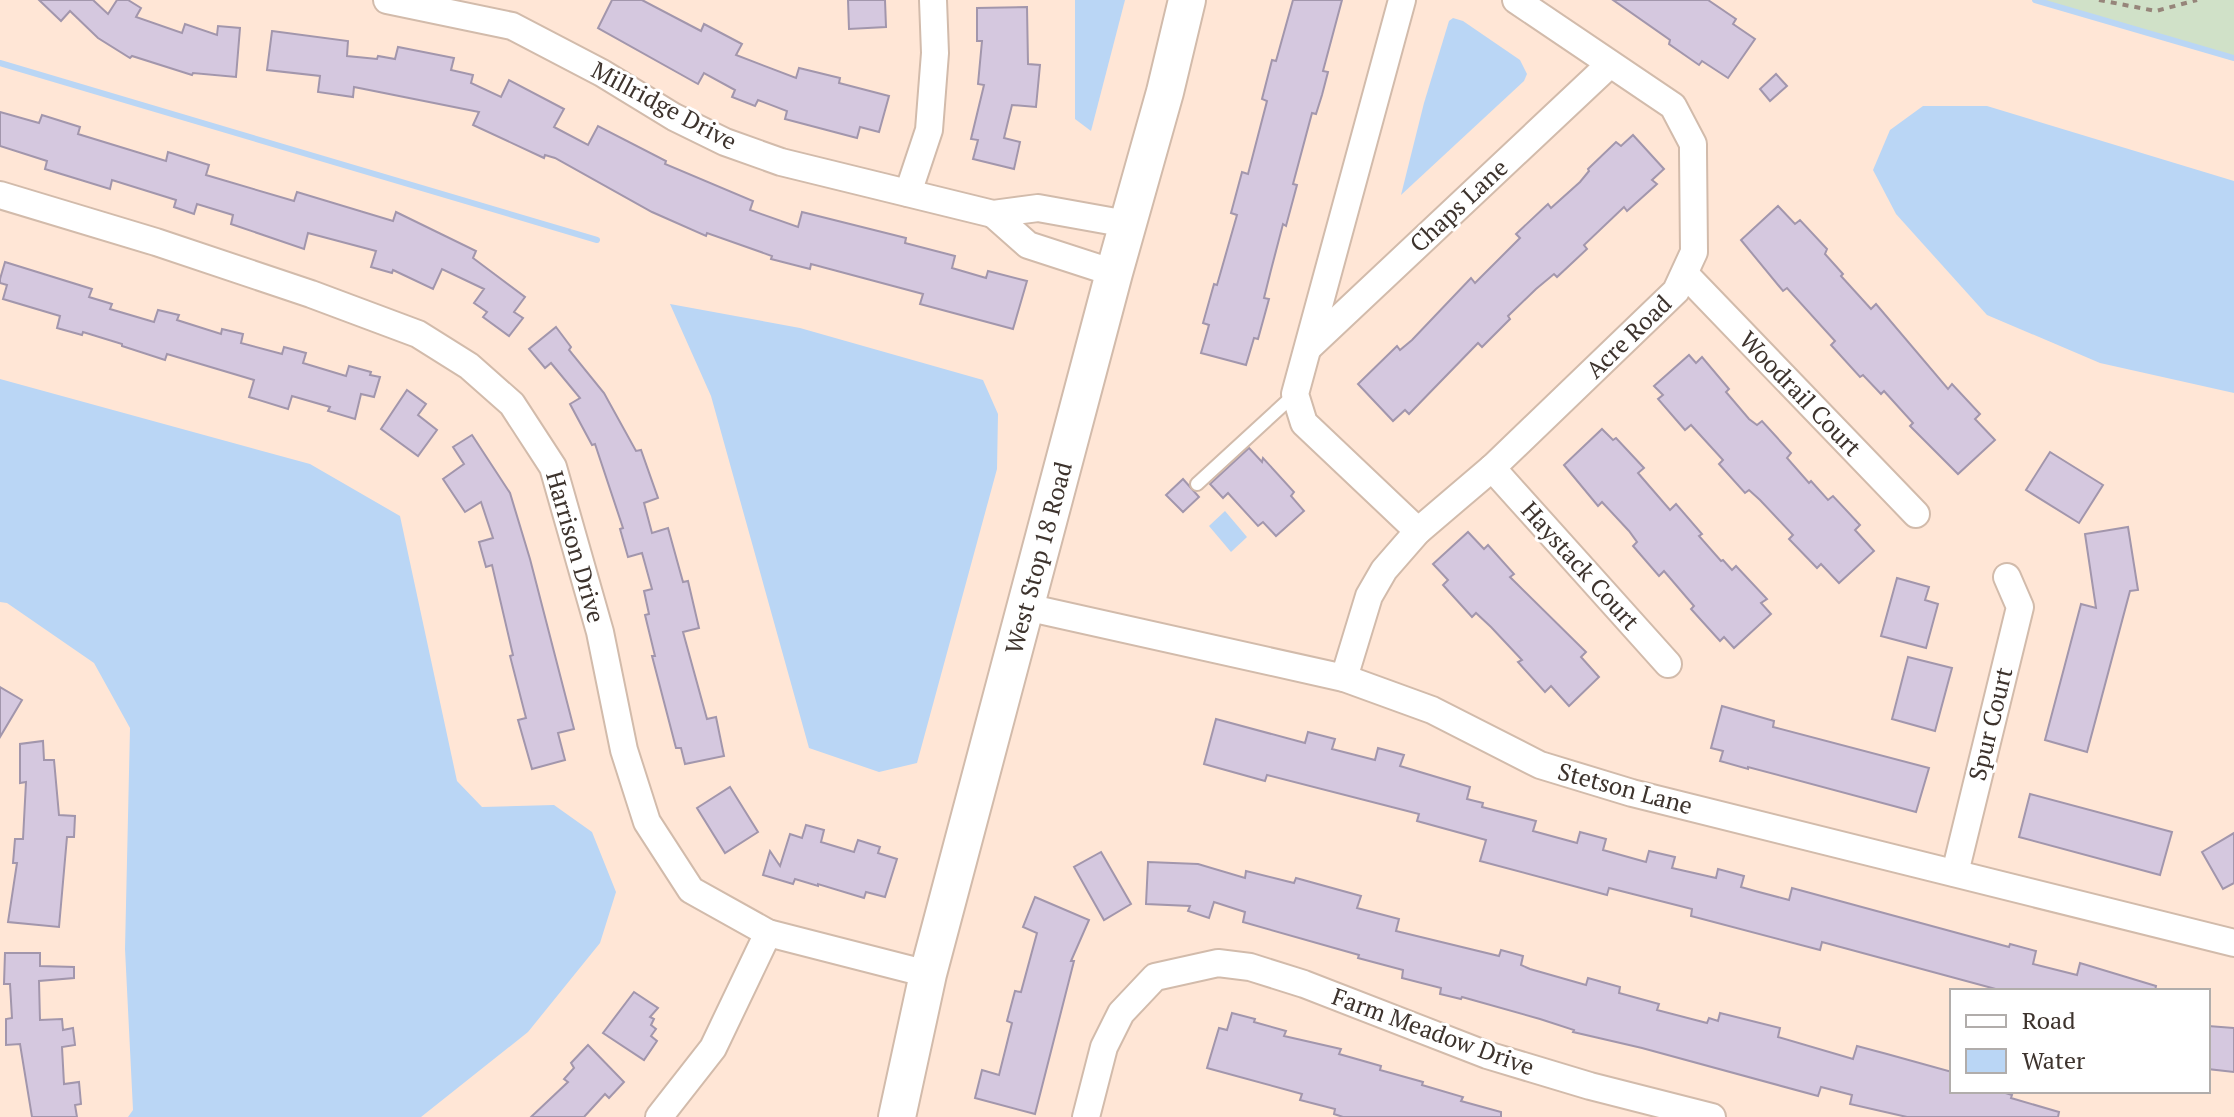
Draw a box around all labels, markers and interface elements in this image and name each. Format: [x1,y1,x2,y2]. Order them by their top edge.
street label: Millridge Drive [586,53,743,157]
street label: Chaps Lane [1402,152,1514,259]
street label: Acre Road [1579,287,1678,385]
street label: Woodrail Court [1733,324,1869,463]
street label: West Stop 18 Road [997,458,1079,657]
street label: Harrison Drive [539,467,613,626]
street label: Haystack Court [1514,494,1647,637]
street label: Spur Court [1961,664,2020,784]
street label: Stetson Lane [1554,755,1696,821]
street label: Farm Meadow Drive [1328,980,1539,1082]
legend [1950,989,2210,1093]
text: Road [2022,1004,2076,1036]
text: Water [2022,1044,2086,1076]

